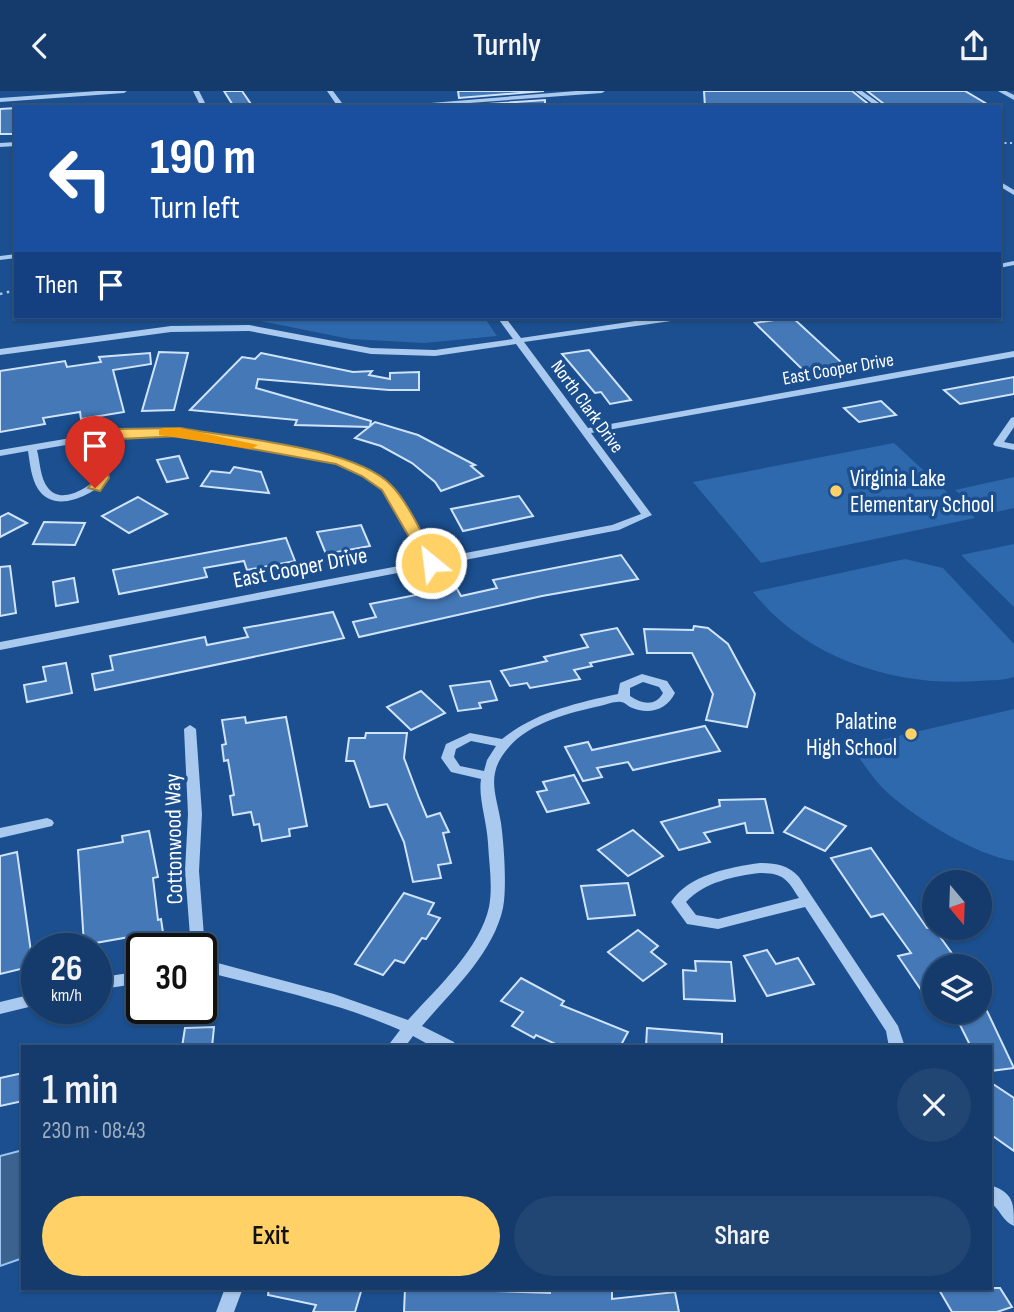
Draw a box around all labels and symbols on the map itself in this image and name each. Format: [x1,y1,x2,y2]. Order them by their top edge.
street label: East Cooper Drive [781,348,896,391]
street label: North Clark Drive [545,356,628,458]
pin [65,416,125,488]
place label: Virginia Lake Elementary School [850,465,994,519]
marker: Virginia Lake Elementary School [828,483,844,499]
position arrow [394,526,468,600]
street label: East Cooper Drive [231,541,370,595]
place label: Palatine High School [806,708,897,762]
marker: Palatine High School [903,726,919,742]
street label: Cottonwood Way [159,773,189,905]
north arrow [922,870,992,940]
speed limit sign: 30 [126,933,217,1024]

